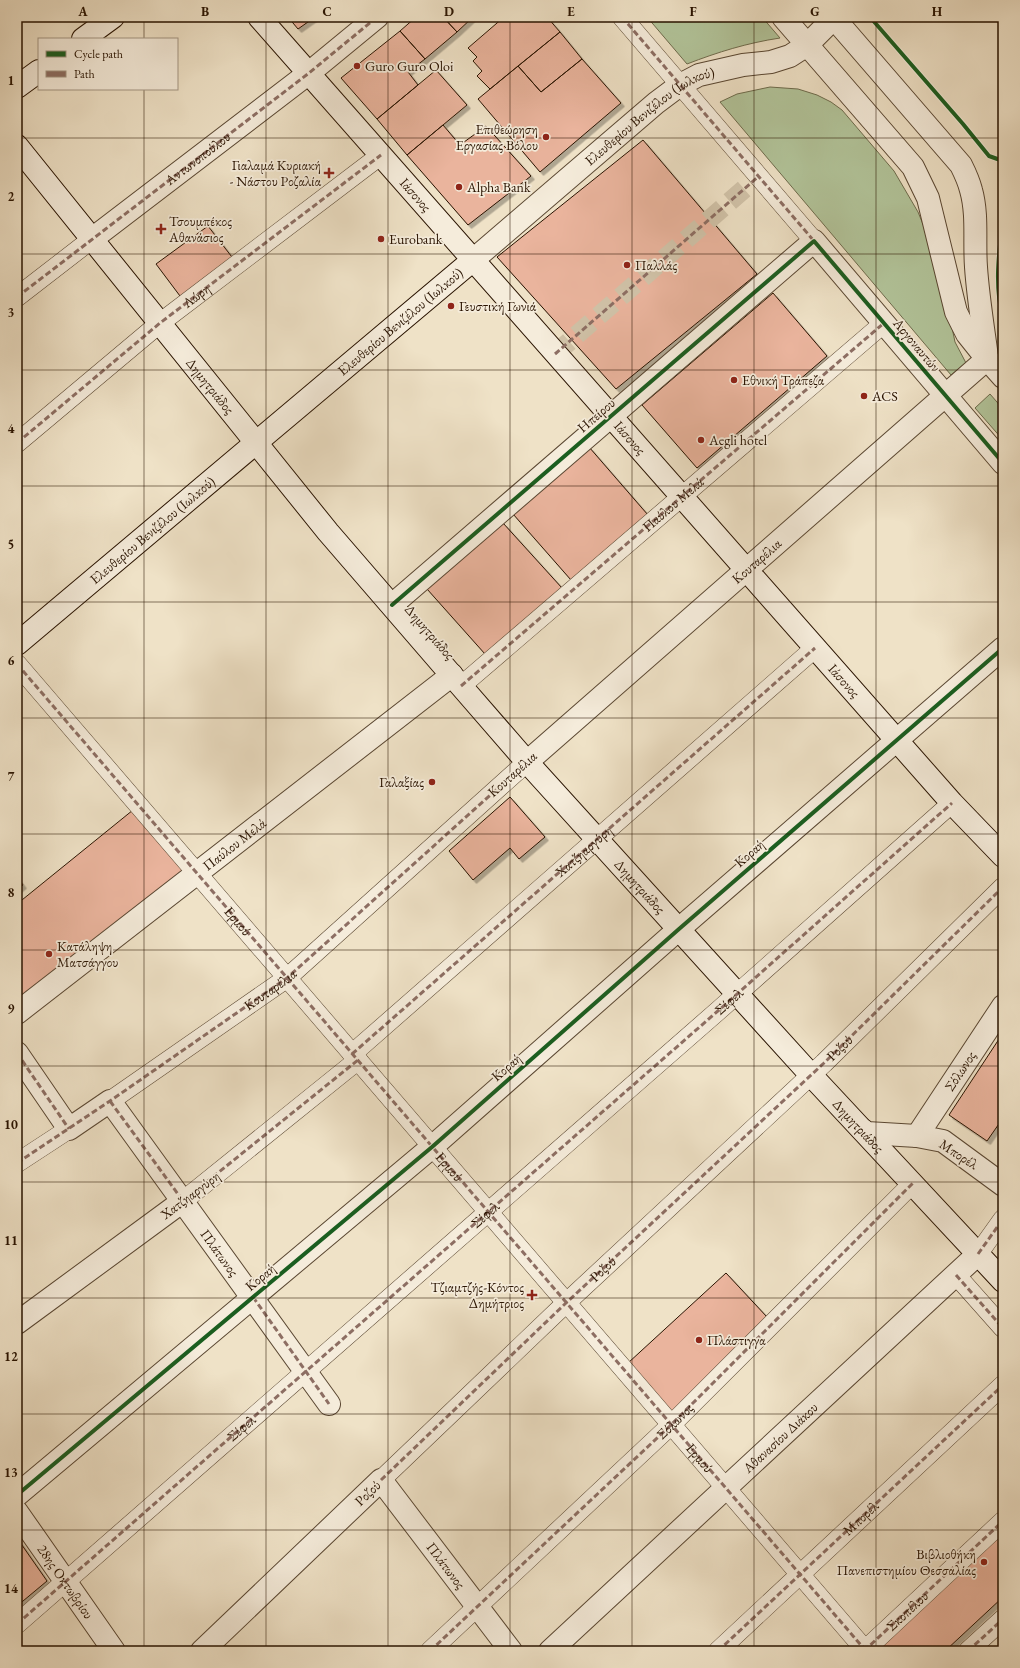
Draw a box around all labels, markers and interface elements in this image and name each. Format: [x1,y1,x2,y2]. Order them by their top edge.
text: A [77,3,88,20]
text: B [201,3,209,20]
text: C [322,3,332,20]
text: D [444,3,454,20]
text: E [567,3,575,20]
text: F [689,3,697,20]
text: G [810,3,820,20]
text: H [932,3,943,20]
legend [38,38,178,90]
text: Cycle path [74,46,123,62]
place label: Guro Guro Oloi [365,57,454,75]
marker: Guro Guro Oloi [352,61,362,71]
street label: Ελευθερίου Βενιζέλου (Ιωλκού) [581,63,716,169]
text: Path [74,66,95,82]
text: 1 [8,72,15,89]
place label: Επιθεώρηση Εργασίας Βόλου [456,120,538,154]
street label: Αντωνοπούλου [161,127,234,190]
marker: Επιθεώρηση Εργασίας Βόλου [541,132,551,142]
place label: Γιαλαμά Κυριακή - Νάστου Ροζαλία [230,156,322,190]
marker: Γιαλαμά Κυριακή - Νάστου Ροζαλία [324,168,334,178]
street label: Ιάσονος [396,174,436,216]
place label: Alpha Bank [466,178,531,196]
marker: Alpha Bank [454,182,464,192]
text: 2 [8,188,15,205]
place label: Τσουμπέκος Αθανάσιος [168,212,232,246]
marker: Τσουμπέκος Αθανάσιος [156,224,166,234]
place label: Eurobank [389,230,443,248]
marker: Eurobank [376,234,386,244]
place label: Παλλάς [635,256,677,274]
marker: Παλλάς [622,260,632,270]
street label: Ελευθερίου Βενιζέλου (Ιωλκού) [334,263,467,379]
street label: Λώρη [178,279,213,312]
place label: Γευστική Γωνιά [459,297,537,315]
marker: Γευστική Γωνιά [446,301,456,311]
text: 3 [8,304,15,321]
street label: Αργοναυτών [889,314,945,376]
street label: Δημητριάδος [182,354,239,418]
place label: Εθνική Τράπεζα [742,371,825,389]
marker: Εθνική Τράπεζα [729,375,739,385]
place label: ACS [871,387,898,405]
marker: ACS [859,391,869,401]
street label: Ηπείρου [573,394,619,436]
street label: Ιάσονος [610,417,650,459]
text: 4 [8,420,15,437]
place label: Aegli hotel [708,431,768,449]
marker: Aegli hotel [696,435,706,445]
street label: Ελευθερίου Βενιζέλου (Ιωλκού) [86,472,219,588]
street label: Παύλου Μελά [638,473,708,536]
street label: Κουταρέλια [728,534,785,588]
text: 5 [8,536,14,553]
street label: Δημητριάδος [401,601,459,664]
text: 6 [8,652,15,669]
street label: Ιάσονος [824,660,864,702]
street label: Κουταρέλια [484,747,541,801]
text: 7 [8,768,15,785]
place label: Γαλαξίας [379,773,424,791]
marker: Γαλαξίας [427,777,437,787]
street label: Παύλου Μελά [199,814,270,874]
street label: Χατζηαργύρη [551,821,616,881]
street label: Κοραή [730,835,768,871]
street label: Δημητριάδος [611,855,669,918]
text: 8 [8,884,15,901]
street label: Ερμού [220,903,256,939]
place label: Κατάληψη Ματσάγγου [57,937,118,971]
marker: Κατάληψη Ματσάγγου [44,949,54,959]
street label: Κουταρέλια [240,964,301,1014]
street label: Σέφελ [711,984,747,1018]
text: 9 [8,1000,15,1017]
street label: Ροζού [823,1031,856,1065]
street label: Σόλωνος [940,1047,980,1095]
street label: Κοραή [487,1049,525,1085]
street label: Δημητριάδος [829,1095,888,1157]
text: 10 [4,1116,18,1133]
street label: Μπορέλ [936,1135,982,1173]
street label: Ερμού [432,1148,467,1185]
street label: Χατζηαργύρη [156,1167,223,1224]
street label: Σέφελ [467,1197,503,1232]
street label: Πλάτωνος [197,1226,243,1280]
text: 11 [4,1232,18,1249]
street label: Ροζού [586,1252,620,1286]
street label: Κοραή [241,1259,279,1295]
place label: Τζιαμτζής-Κόντος Δημήτριος [430,1278,524,1312]
marker: Τζιαμτζής-Κόντος Δημήτριος [527,1290,537,1300]
place label: Πλάστιγγα [707,1331,766,1349]
marker: Πλάστιγγα [694,1335,704,1345]
text: 12 [4,1348,18,1365]
street label: Αθανασίου Διάκου [738,1398,822,1477]
street label: Σόλωνος [653,1399,697,1443]
street label: Σέφελ [223,1410,260,1445]
street label: Ερμού [682,1439,717,1476]
text: 13 [4,1464,18,1481]
street label: Ροζού [351,1476,385,1510]
street label: Μπορέλ [839,1496,883,1539]
street label: Πλάτωνος [422,1538,470,1593]
street label: 28ης Οκτωβρίου [33,1541,98,1622]
place label: Βιβλιοθήκη Πανεπιστημίου Θεσσαλίας [837,1545,976,1579]
marker: Βιβλιοθήκη Πανεπιστημίου Θεσσαλίας [979,1557,989,1567]
text: 14 [4,1580,18,1597]
street label: Σκοπέλου [882,1587,932,1635]

